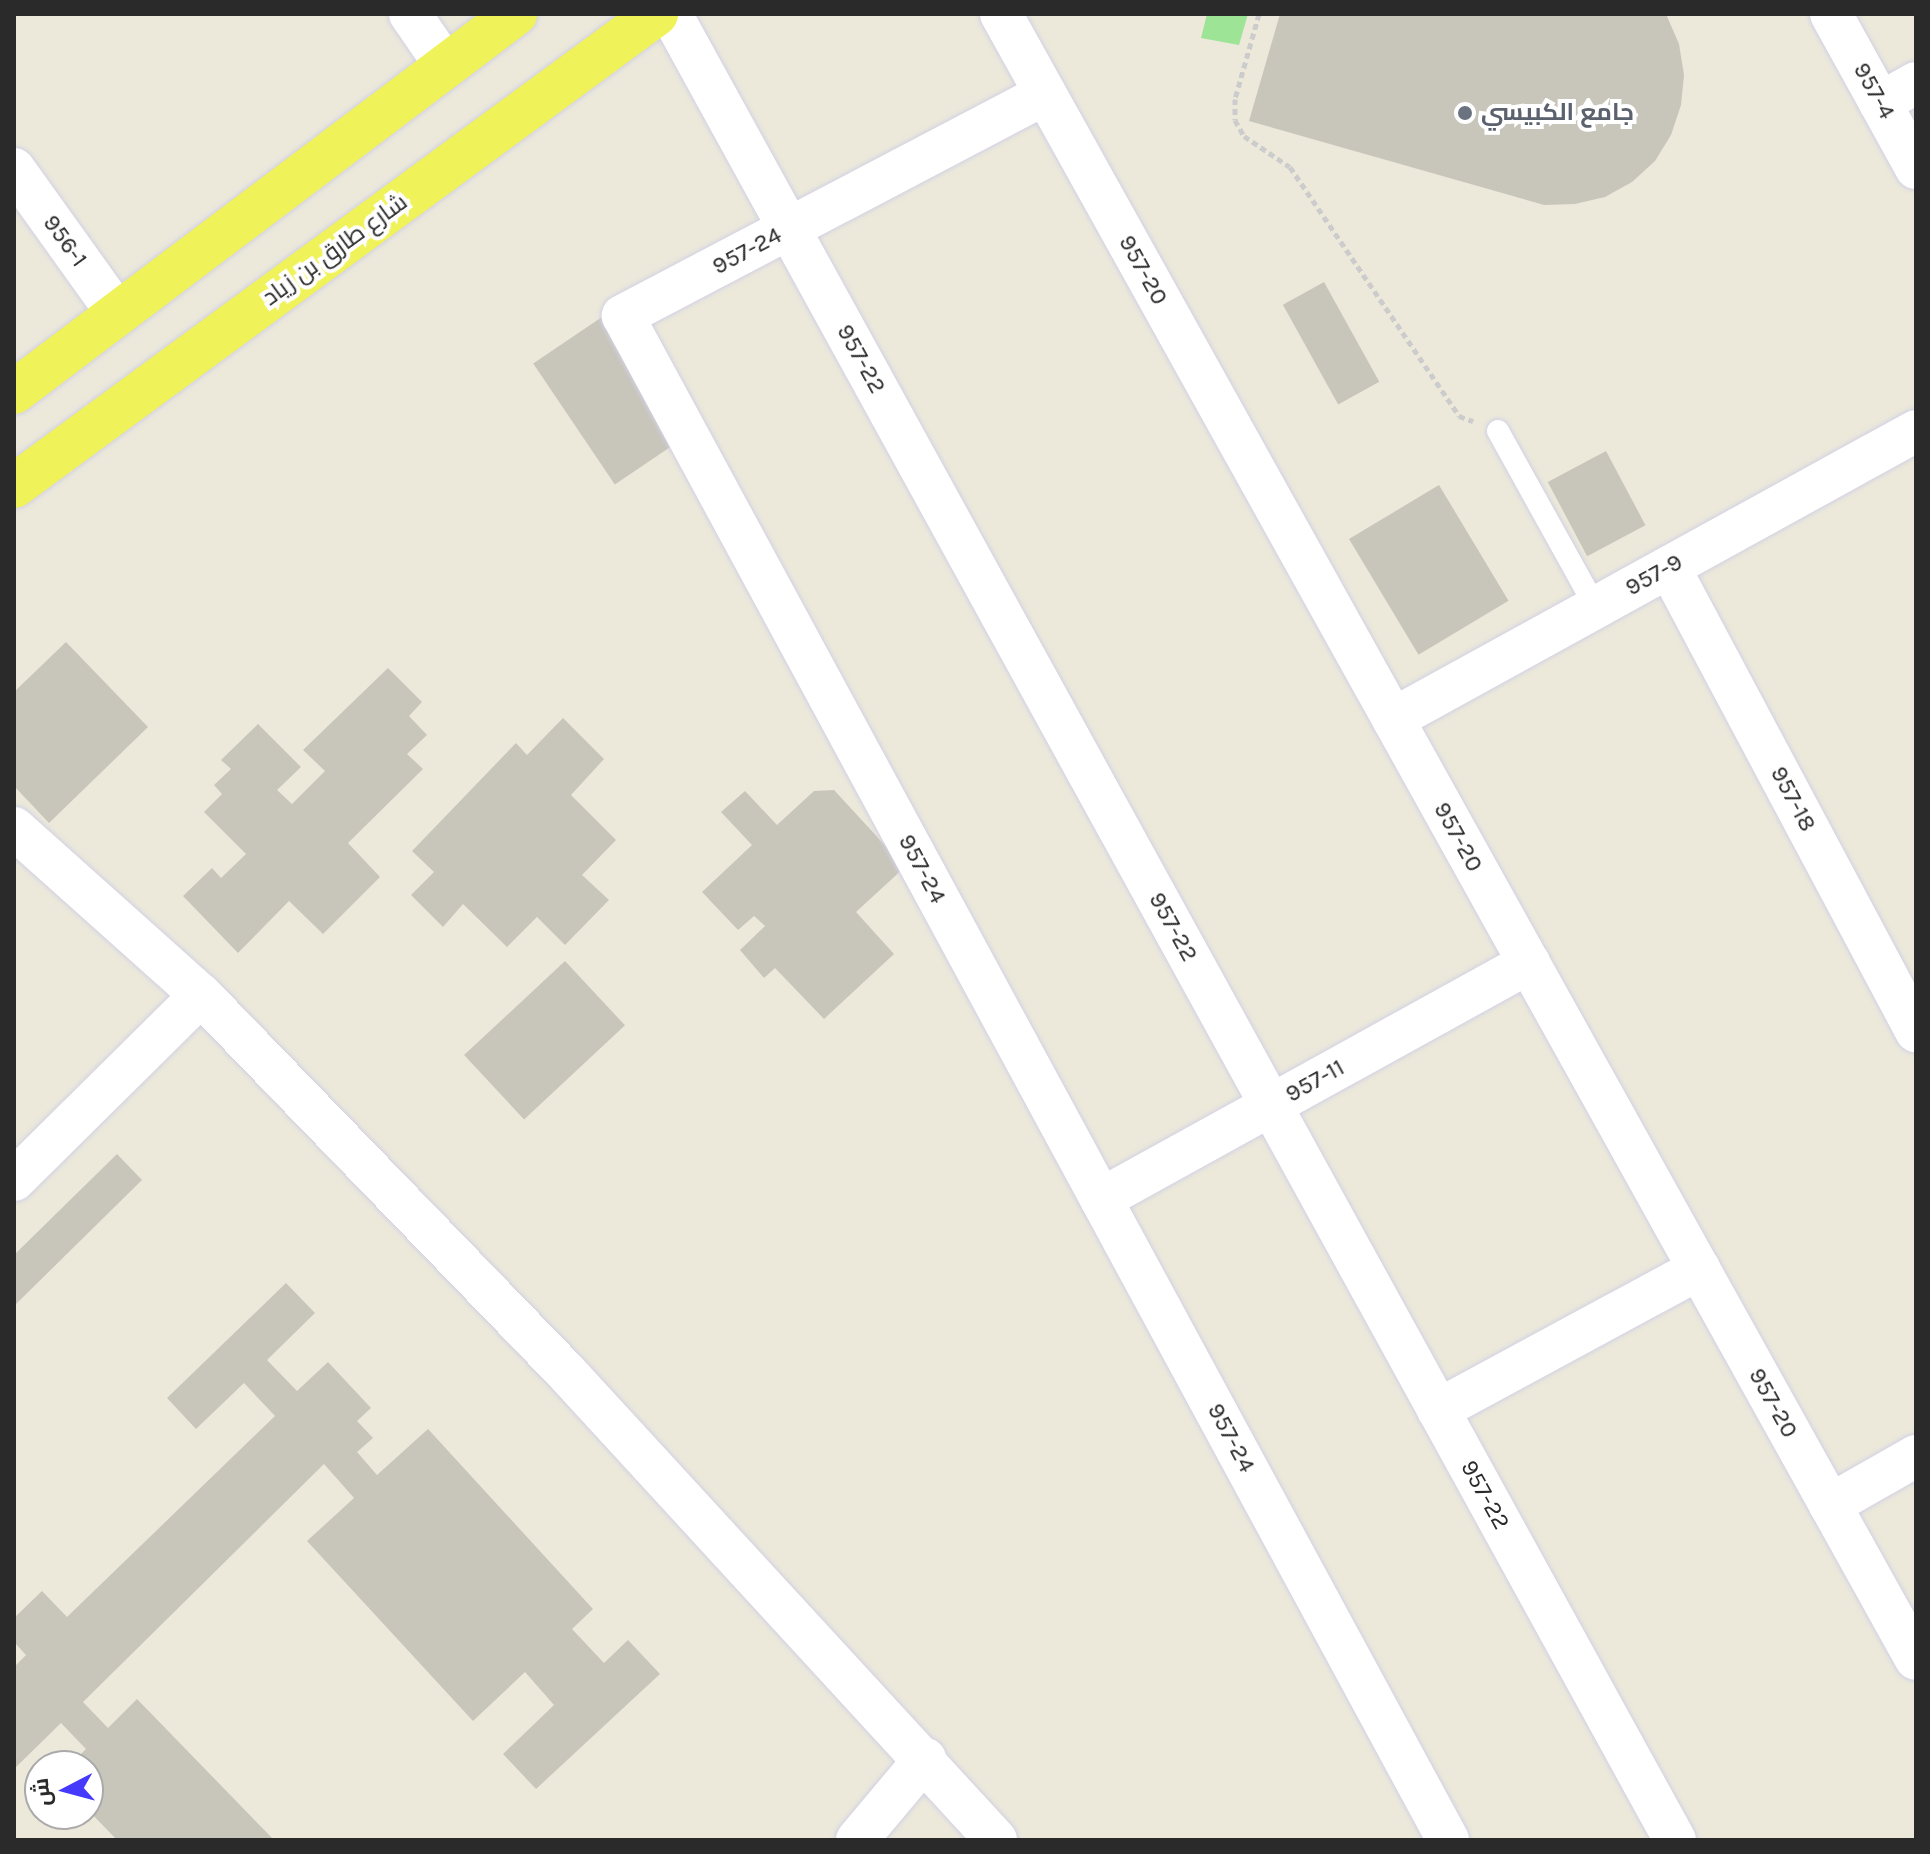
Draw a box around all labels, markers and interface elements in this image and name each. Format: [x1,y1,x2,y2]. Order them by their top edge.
street label: 957-4 [1847,58,1901,124]
place label: جامع الكبيسي [1481,99,1634,127]
marker: جامع الكبيسي [1456,104,1474,122]
street label: شارع طارق بن زياد [257,188,413,312]
street label: 956-1 [36,209,94,273]
street label: 957-24 [707,221,787,281]
street label: 957-20 [1112,230,1174,310]
street label: 957-22 [830,319,892,399]
street label: 957-9 [1620,548,1688,602]
street label: 957-18 [1764,761,1822,837]
street label: 957-20 [1427,797,1489,877]
street label: 957-24 [892,829,952,909]
street label: 957-22 [1142,887,1204,967]
street label: 957-11 [1280,1053,1350,1109]
street label: 957-20 [1742,1363,1804,1443]
street label: 957-24 [1201,1398,1261,1478]
street label: 957-22 [1454,1455,1516,1535]
north arrow [24,1750,104,1830]
text: ش [28,1777,57,1808]

